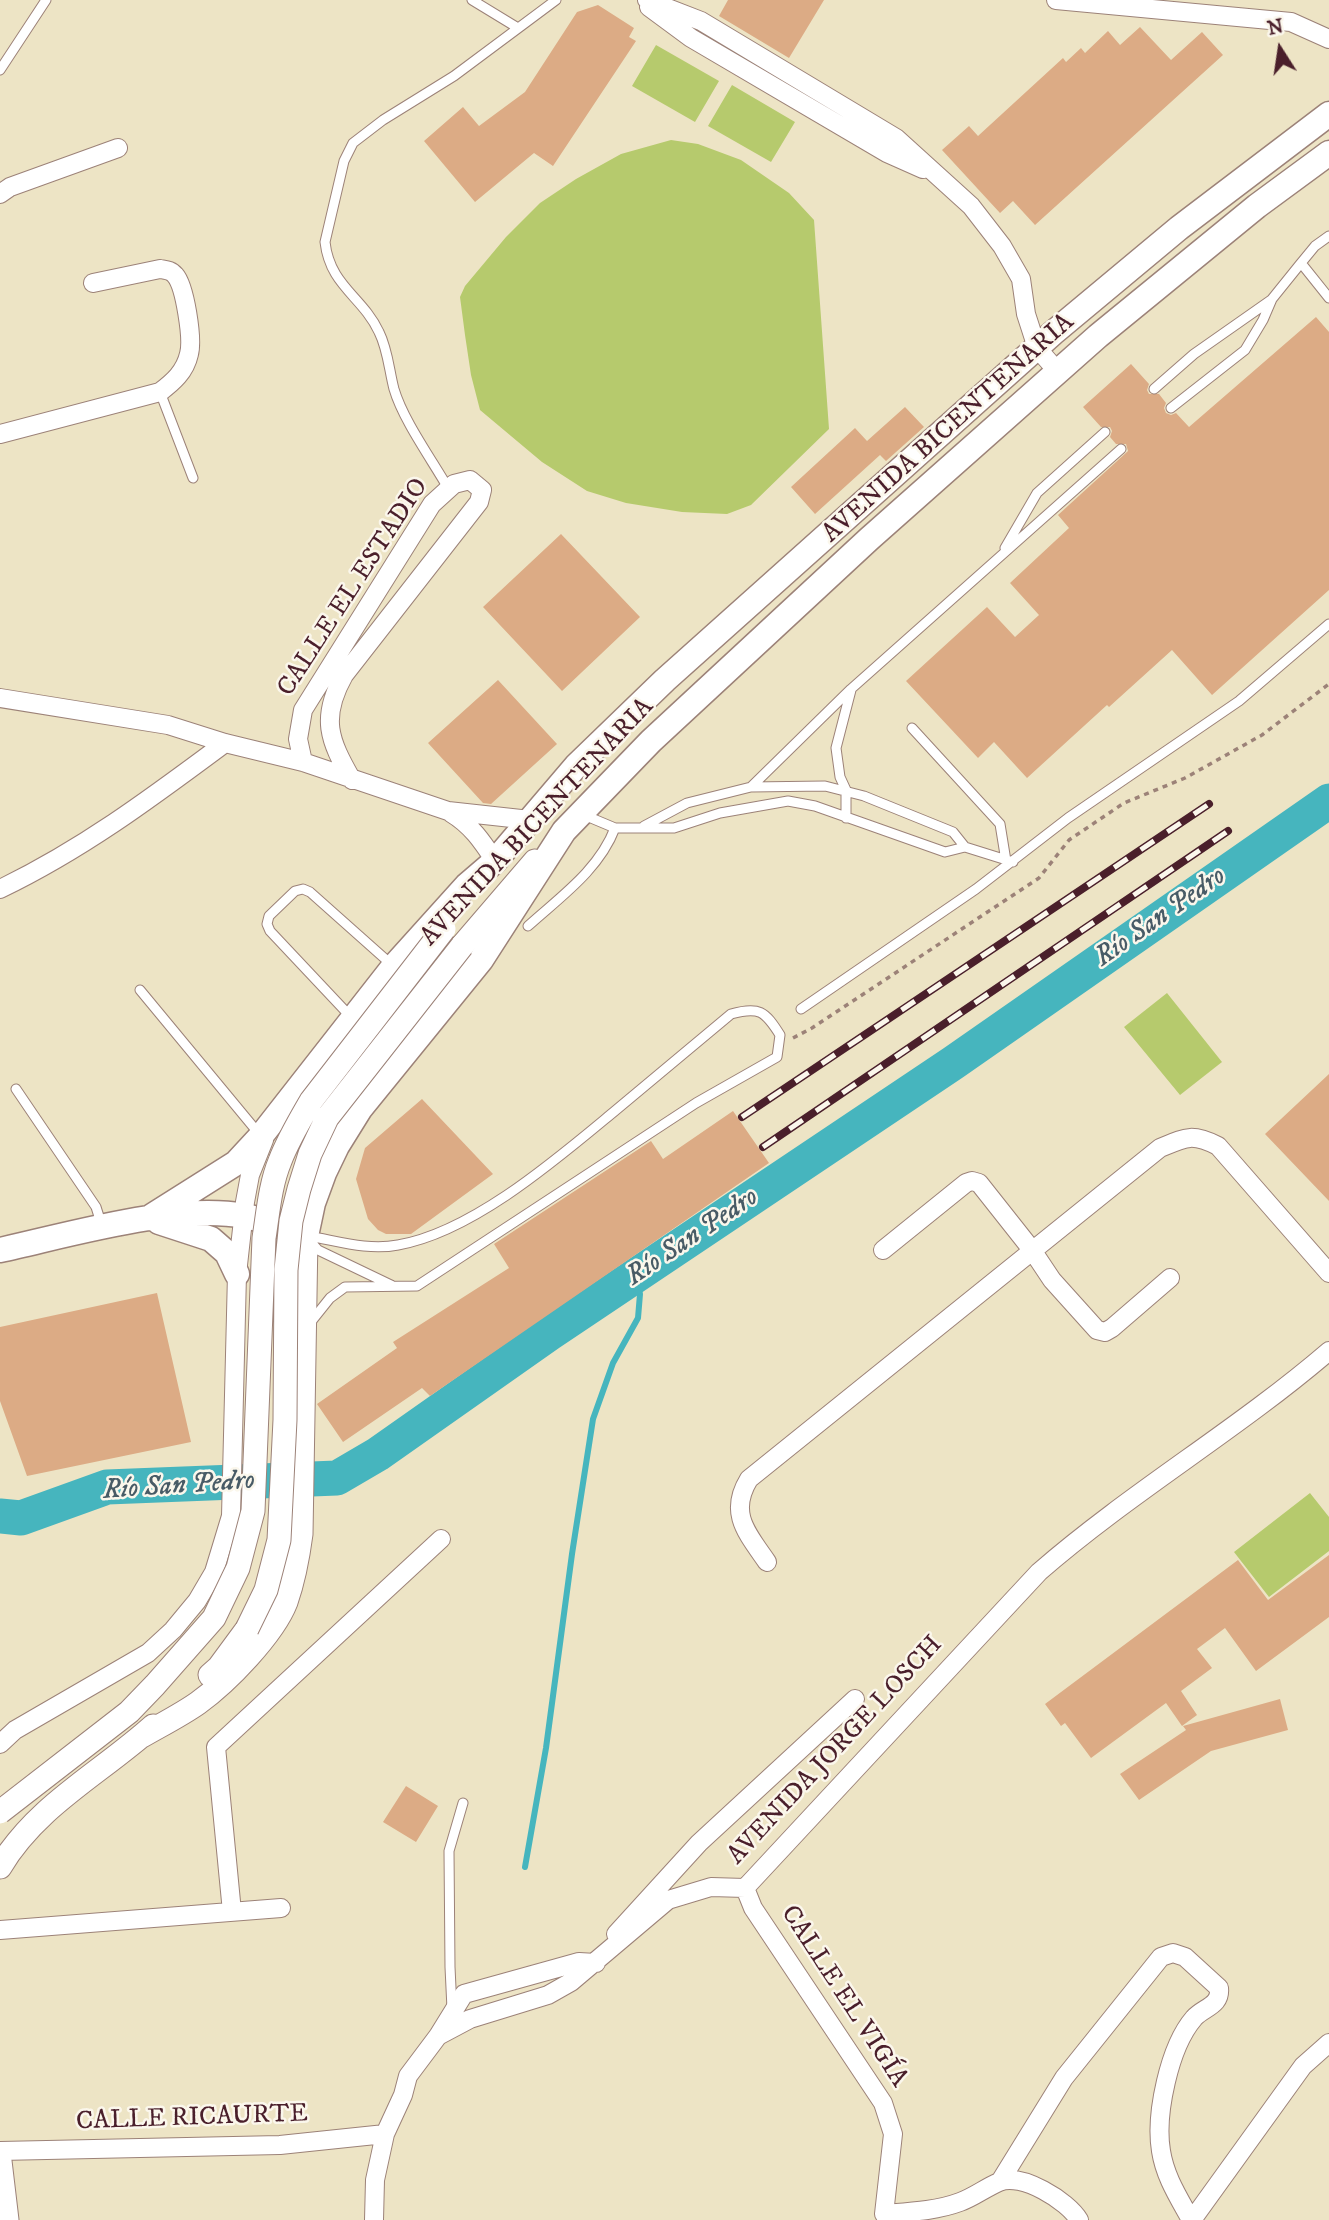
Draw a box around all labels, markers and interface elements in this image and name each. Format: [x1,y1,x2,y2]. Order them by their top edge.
north arrow [1245,14,1315,84]
text: N [1265,15,1286,41]
street label: AVENIDA BICENTENARIA [817,308,1081,550]
street label: CALLE EL ESTADIO [272,473,436,703]
street label: AVENIDA BICENTENARIA [415,692,661,954]
water label: Río San Pedro [1089,861,1233,975]
water label: Río San Pedro [620,1181,766,1295]
water label: Río San Pedro [102,1465,256,1509]
street label: AVENIDA JORGE LOSCH [722,1630,950,1872]
street label: CALLE EL VIGÍA [773,1900,913,2094]
street label: CALLE RICAURTE [76,2099,308,2139]

